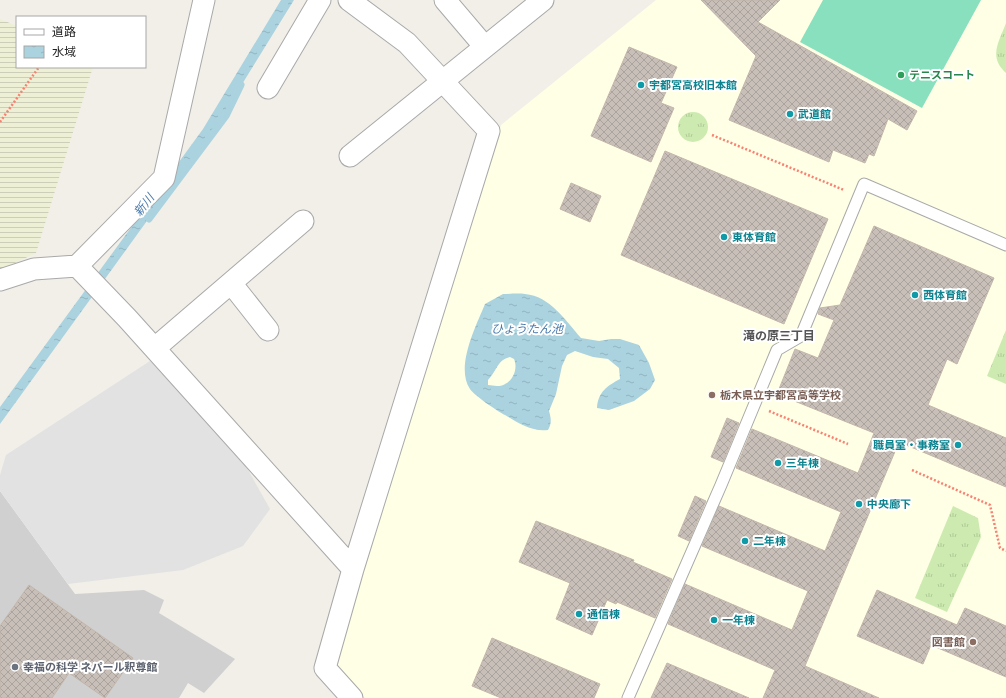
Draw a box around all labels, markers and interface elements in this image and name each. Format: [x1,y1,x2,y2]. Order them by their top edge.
legend [16,16,146,68]
text: 道路 [52,25,76,39]
text: 水域 [52,45,76,59]
place label: テニスコート [909,69,975,82]
marker: テニスコート [896,70,906,80]
place label: 宇都宮高校旧本館 [649,79,737,92]
marker: 宇都宮高校旧本館 [636,80,646,90]
place label: 武道館 [798,108,831,121]
marker: 武道館 [785,109,795,119]
water label: 新川 [131,190,158,219]
place label: 東体育館 [732,231,776,244]
marker: 東体育館 [719,232,729,242]
place label: 西体育館 [923,289,967,302]
marker: 西体育館 [910,290,920,300]
water label: ひょうたん池 [491,322,564,336]
district label: 滝の原三丁目 [743,329,815,343]
place label: 栃木県立宇都宮高等学校 [720,389,841,402]
marker: 栃木県立宇都宮高等学校 [707,390,717,400]
place label: 職員室・事務室 [873,439,950,452]
marker: 職員室・事務室 [953,440,963,450]
place label: 三年棟 [786,457,819,470]
marker: 三年棟 [773,458,783,468]
place label: 中央廊下 [867,498,911,511]
marker: 中央廊下 [854,499,864,509]
place label: 二年棟 [753,535,786,548]
marker: 二年棟 [740,536,750,546]
place label: 通信棟 [587,608,620,621]
marker: 通信棟 [574,609,584,619]
place label: 一年棟 [722,614,755,627]
marker: 一年棟 [709,615,719,625]
place label: 図書館 [932,636,965,649]
marker: 図書館 [968,637,978,647]
place label: 幸福の科学 ネパール釈尊館 [23,661,158,674]
marker: 幸福の科学 ネパール釈尊館 [10,662,20,672]

